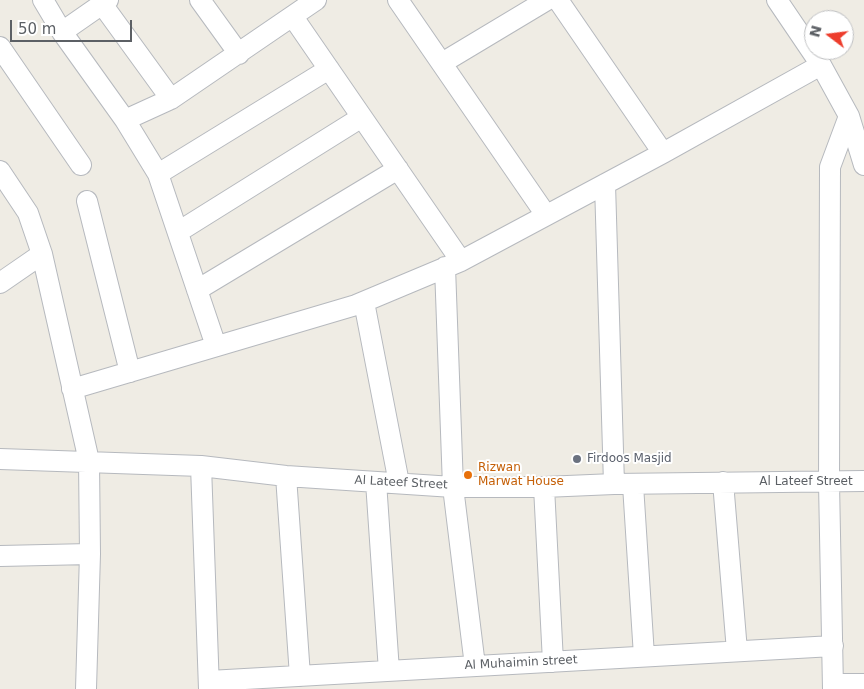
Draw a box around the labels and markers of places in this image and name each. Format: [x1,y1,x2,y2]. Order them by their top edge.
place label: Firdoos Masjid [587,452,672,466]
marker: Firdoos Masjid [571,453,583,465]
place label: Rizwan Marwat House [478,461,564,489]
marker: Rizwan Marwat House [462,469,474,481]

